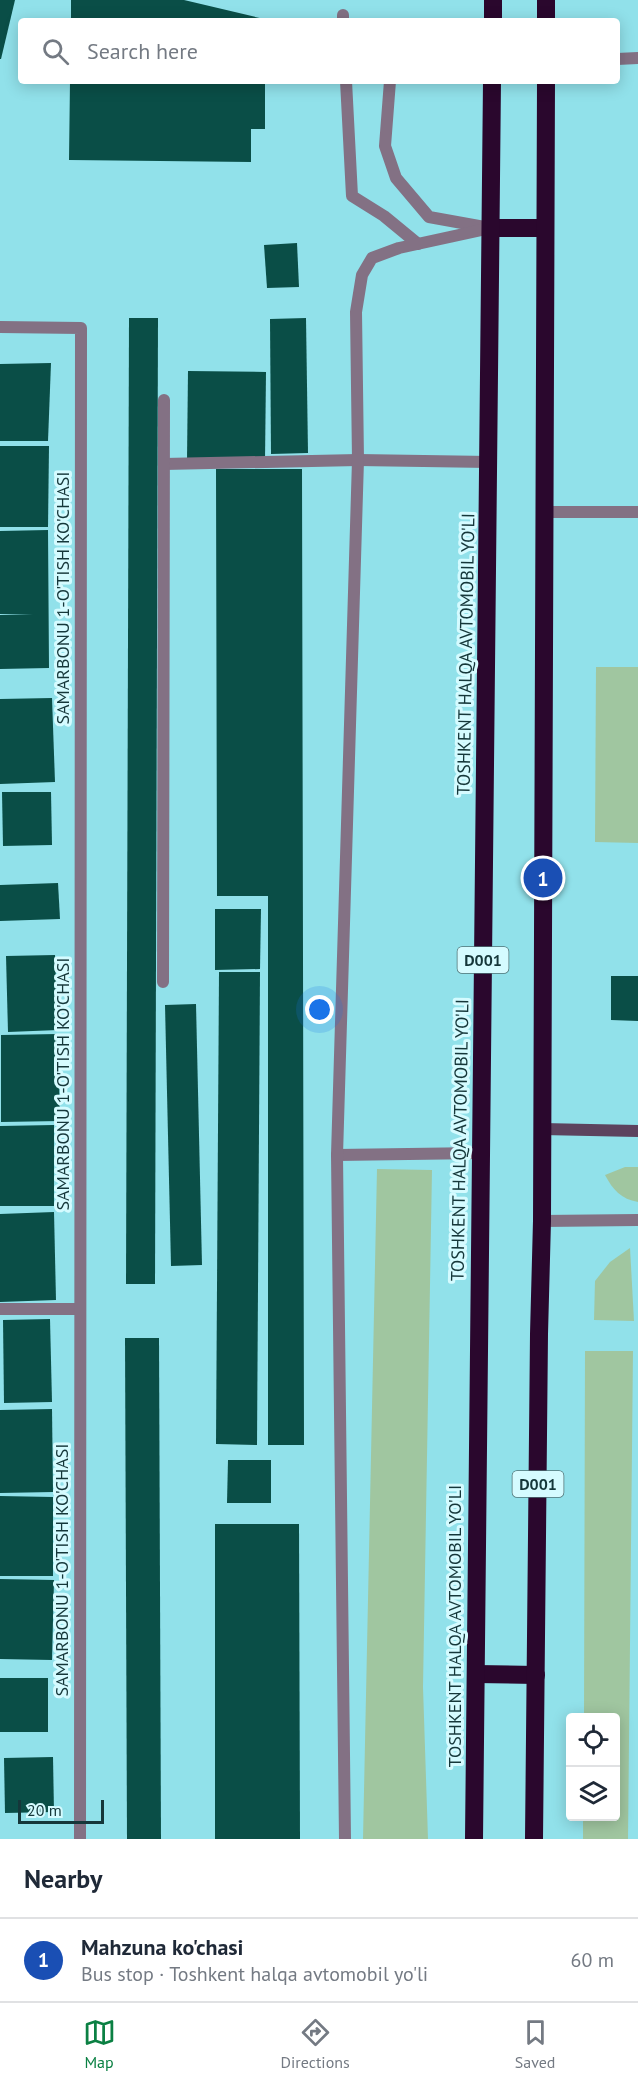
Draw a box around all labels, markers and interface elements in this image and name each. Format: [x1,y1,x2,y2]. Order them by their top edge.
search box [18,18,620,84]
icon: search [39,35,72,68]
text: Search here [87,37,198,65]
street label: SAMARBONU 1-O'TISH KO'CHASI [51,471,74,725]
street label: TOSHKENT HALQA AVTOMOBIL YO'LI [452,513,479,795]
pin: 1 [524,856,562,900]
road number: D001 [458,947,508,973]
street label: SAMARBONU 1-O'TISH KO'CHASI [51,957,74,1211]
your location [305,995,334,1024]
street label: TOSHKENT HALQA AVTOMOBIL YO'LI [446,999,473,1281]
street label: SAMARBONU 1-O'TISH KO'CHASI [50,1443,73,1697]
road number: D001 [512,1471,564,1497]
street label: TOSHKENT HALQA AVTOMOBIL YO'LI [443,1485,466,1767]
map controls [566,1713,620,1821]
button: locate [566,1713,620,1767]
button: layers [566,1767,620,1821]
scale bar [18,1797,104,1824]
text: 20 m [27,1800,62,1820]
text: Nearby [24,1862,102,1895]
text: Mahzuna ko'chasi [81,1933,244,1961]
text: 1 [38,1947,49,1973]
text: 60 m [571,1947,614,1973]
text: Bus stop · Toshkent halqa avtomobil yo'li [81,1961,428,1987]
tab: Map [83,2016,116,2072]
tab: Directions [281,2016,350,2072]
tab: Saved [515,2016,555,2072]

